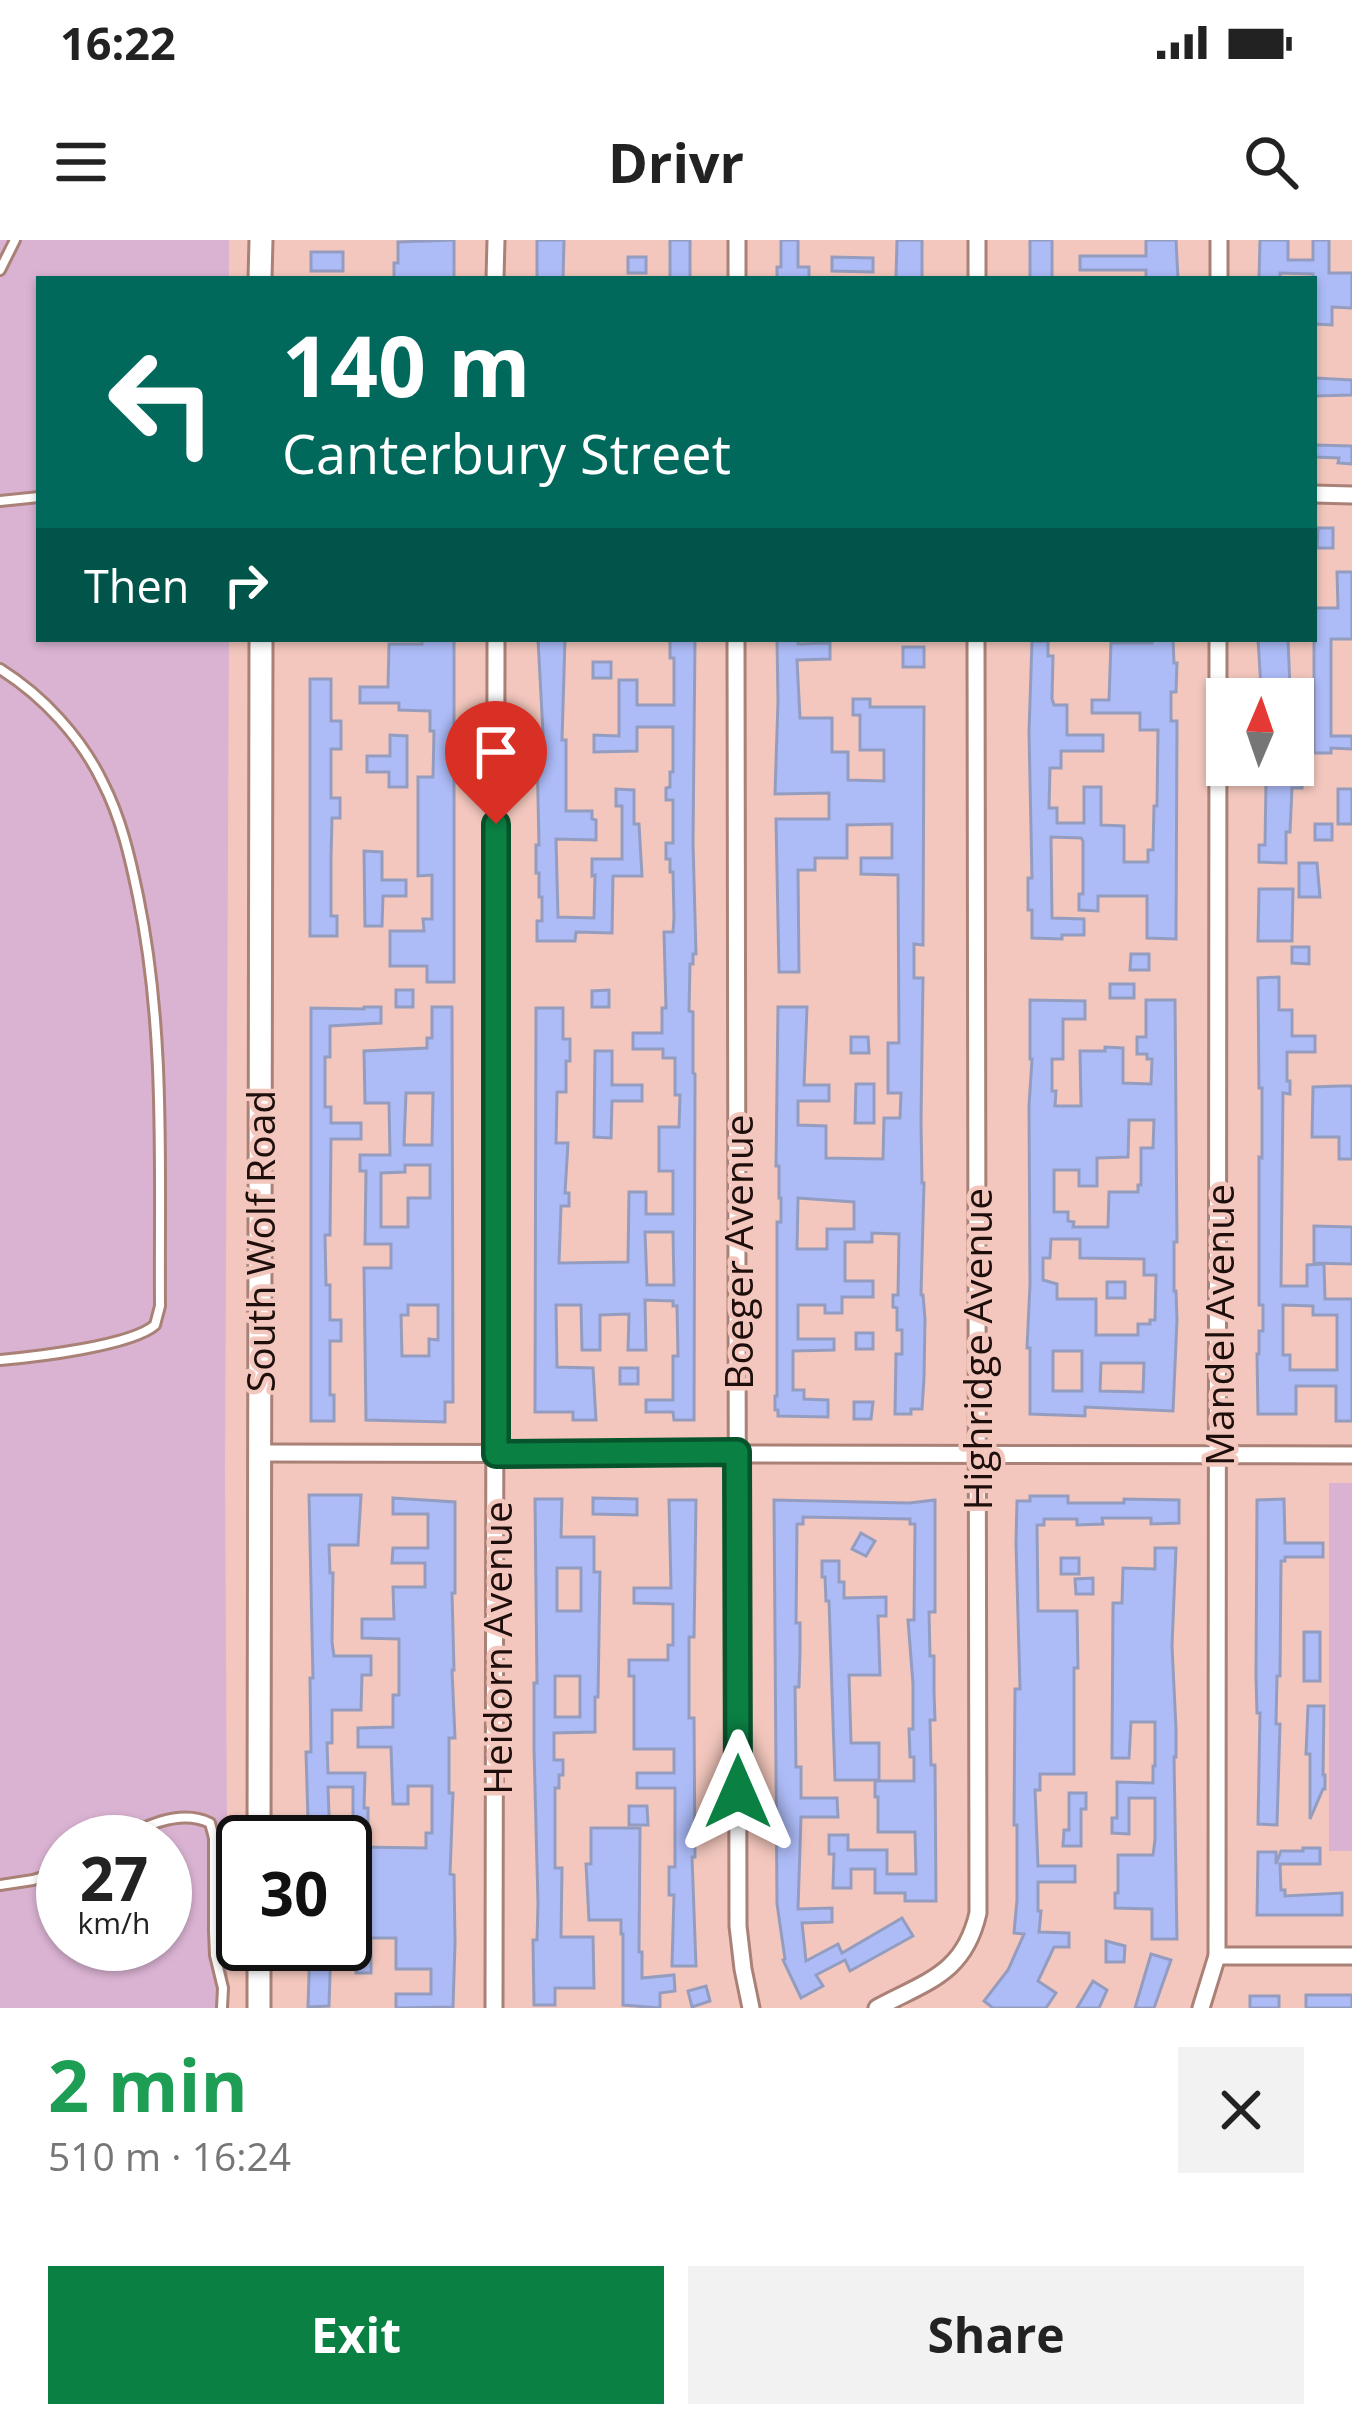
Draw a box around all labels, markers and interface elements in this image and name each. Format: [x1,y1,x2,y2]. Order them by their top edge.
text: 16:22 [60,12,176,73]
text: Drivr [608,125,744,199]
icon: menu [48,129,114,195]
icon: search [1238,129,1304,195]
text: 140 m [282,307,530,422]
icon: left [84,324,240,480]
text: Canterbury Street [282,416,731,490]
icon: right [213,552,279,618]
text: Then [84,555,189,616]
north arrow [1206,678,1314,786]
map controls [1206,678,1314,786]
pin [445,701,547,824]
icon: arrive [463,719,529,785]
street label: South Wolf Road [233,1090,286,1392]
street label: Boeger Avenue [711,1114,764,1390]
street label: Mandel Avenue [1192,1184,1245,1466]
street label: Highridge Avenue [950,1188,1003,1510]
street label: Heidorn Avenue [470,1501,523,1795]
position arrow [675,1729,801,1855]
speed limit sign: 30 [216,1815,372,1971]
text: 27 [80,1837,148,1919]
text: km/h [78,1902,150,1943]
text: 2 min [48,2035,248,2133]
button: close [1178,2047,1304,2173]
text: 510 m · 16:24 [48,2129,291,2182]
button: Exit [48,2266,664,2404]
button: Share [688,2266,1304,2404]

